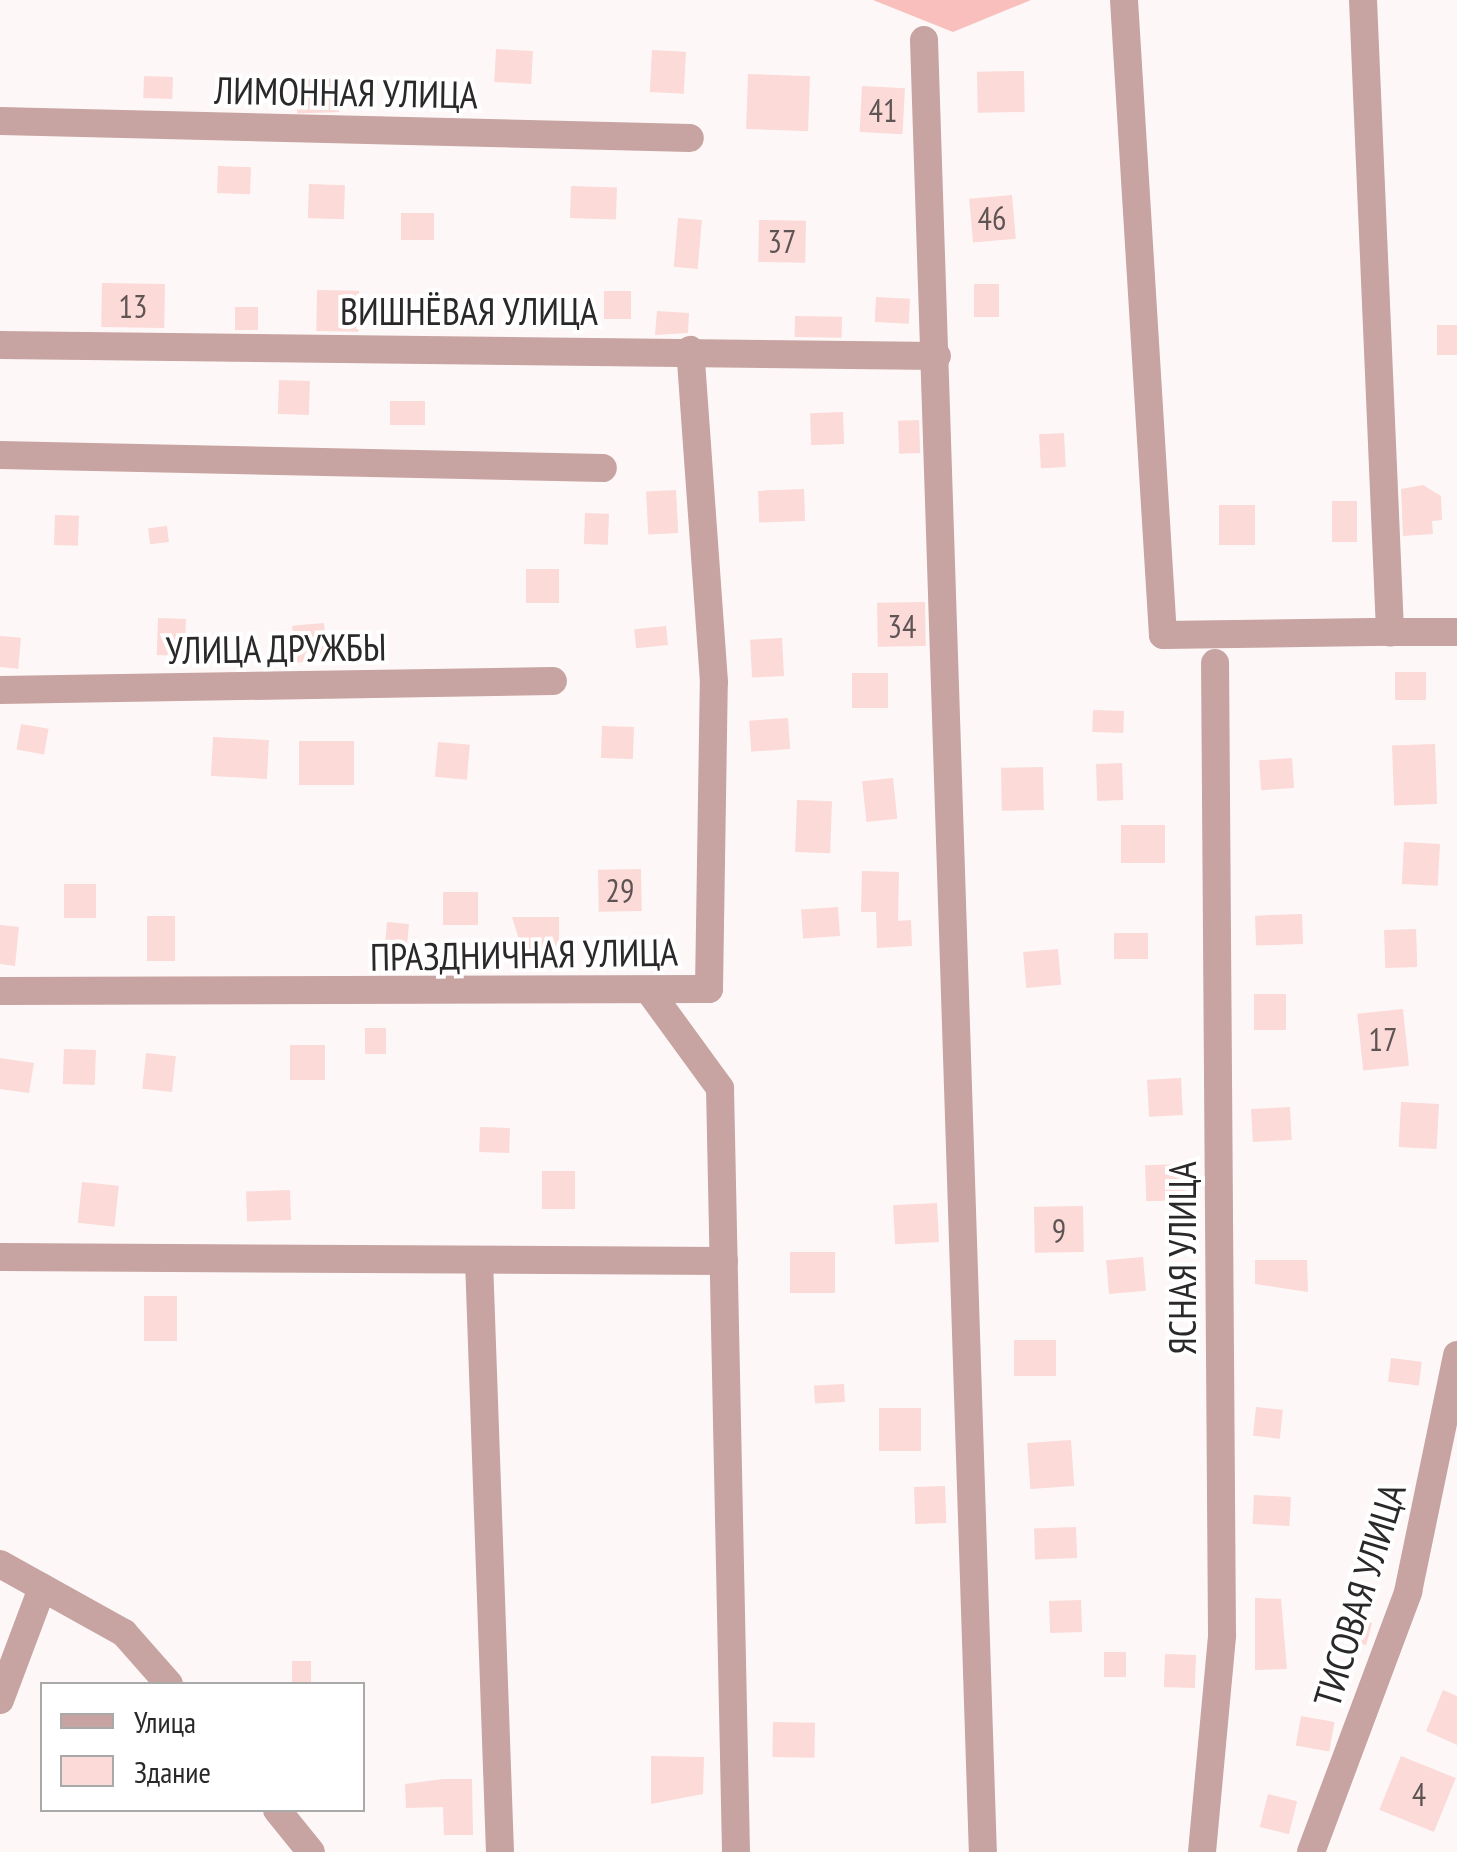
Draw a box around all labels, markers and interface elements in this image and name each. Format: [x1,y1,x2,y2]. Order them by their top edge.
street label: ЛИМОННАЯ УЛИЦА [213,67,479,117]
house number: 41 [869,91,897,129]
house number: 46 [978,199,1006,237]
house number: 37 [768,222,796,260]
house number: 13 [119,287,147,325]
street label: ВИШНЁВАЯ УЛИЦА [340,288,598,334]
house number: 34 [888,607,916,645]
street label: УЛИЦА ДРУЖБЫ [164,623,388,673]
house number: 29 [606,871,634,909]
street label: ПРАЗДНИЧНАЯ УЛИЦА [369,929,679,979]
house number: 17 [1369,1020,1397,1058]
street label: ЯСНАЯ УЛИЦА [1159,1161,1205,1355]
house number: 9 [1052,1211,1066,1249]
street label: ТИСОВАЯ УЛИЦА [1303,1477,1415,1713]
legend [40,1682,365,1812]
text: Улица [134,1702,196,1741]
text: Здание [134,1752,211,1791]
house number: 4 [1412,1775,1426,1813]

